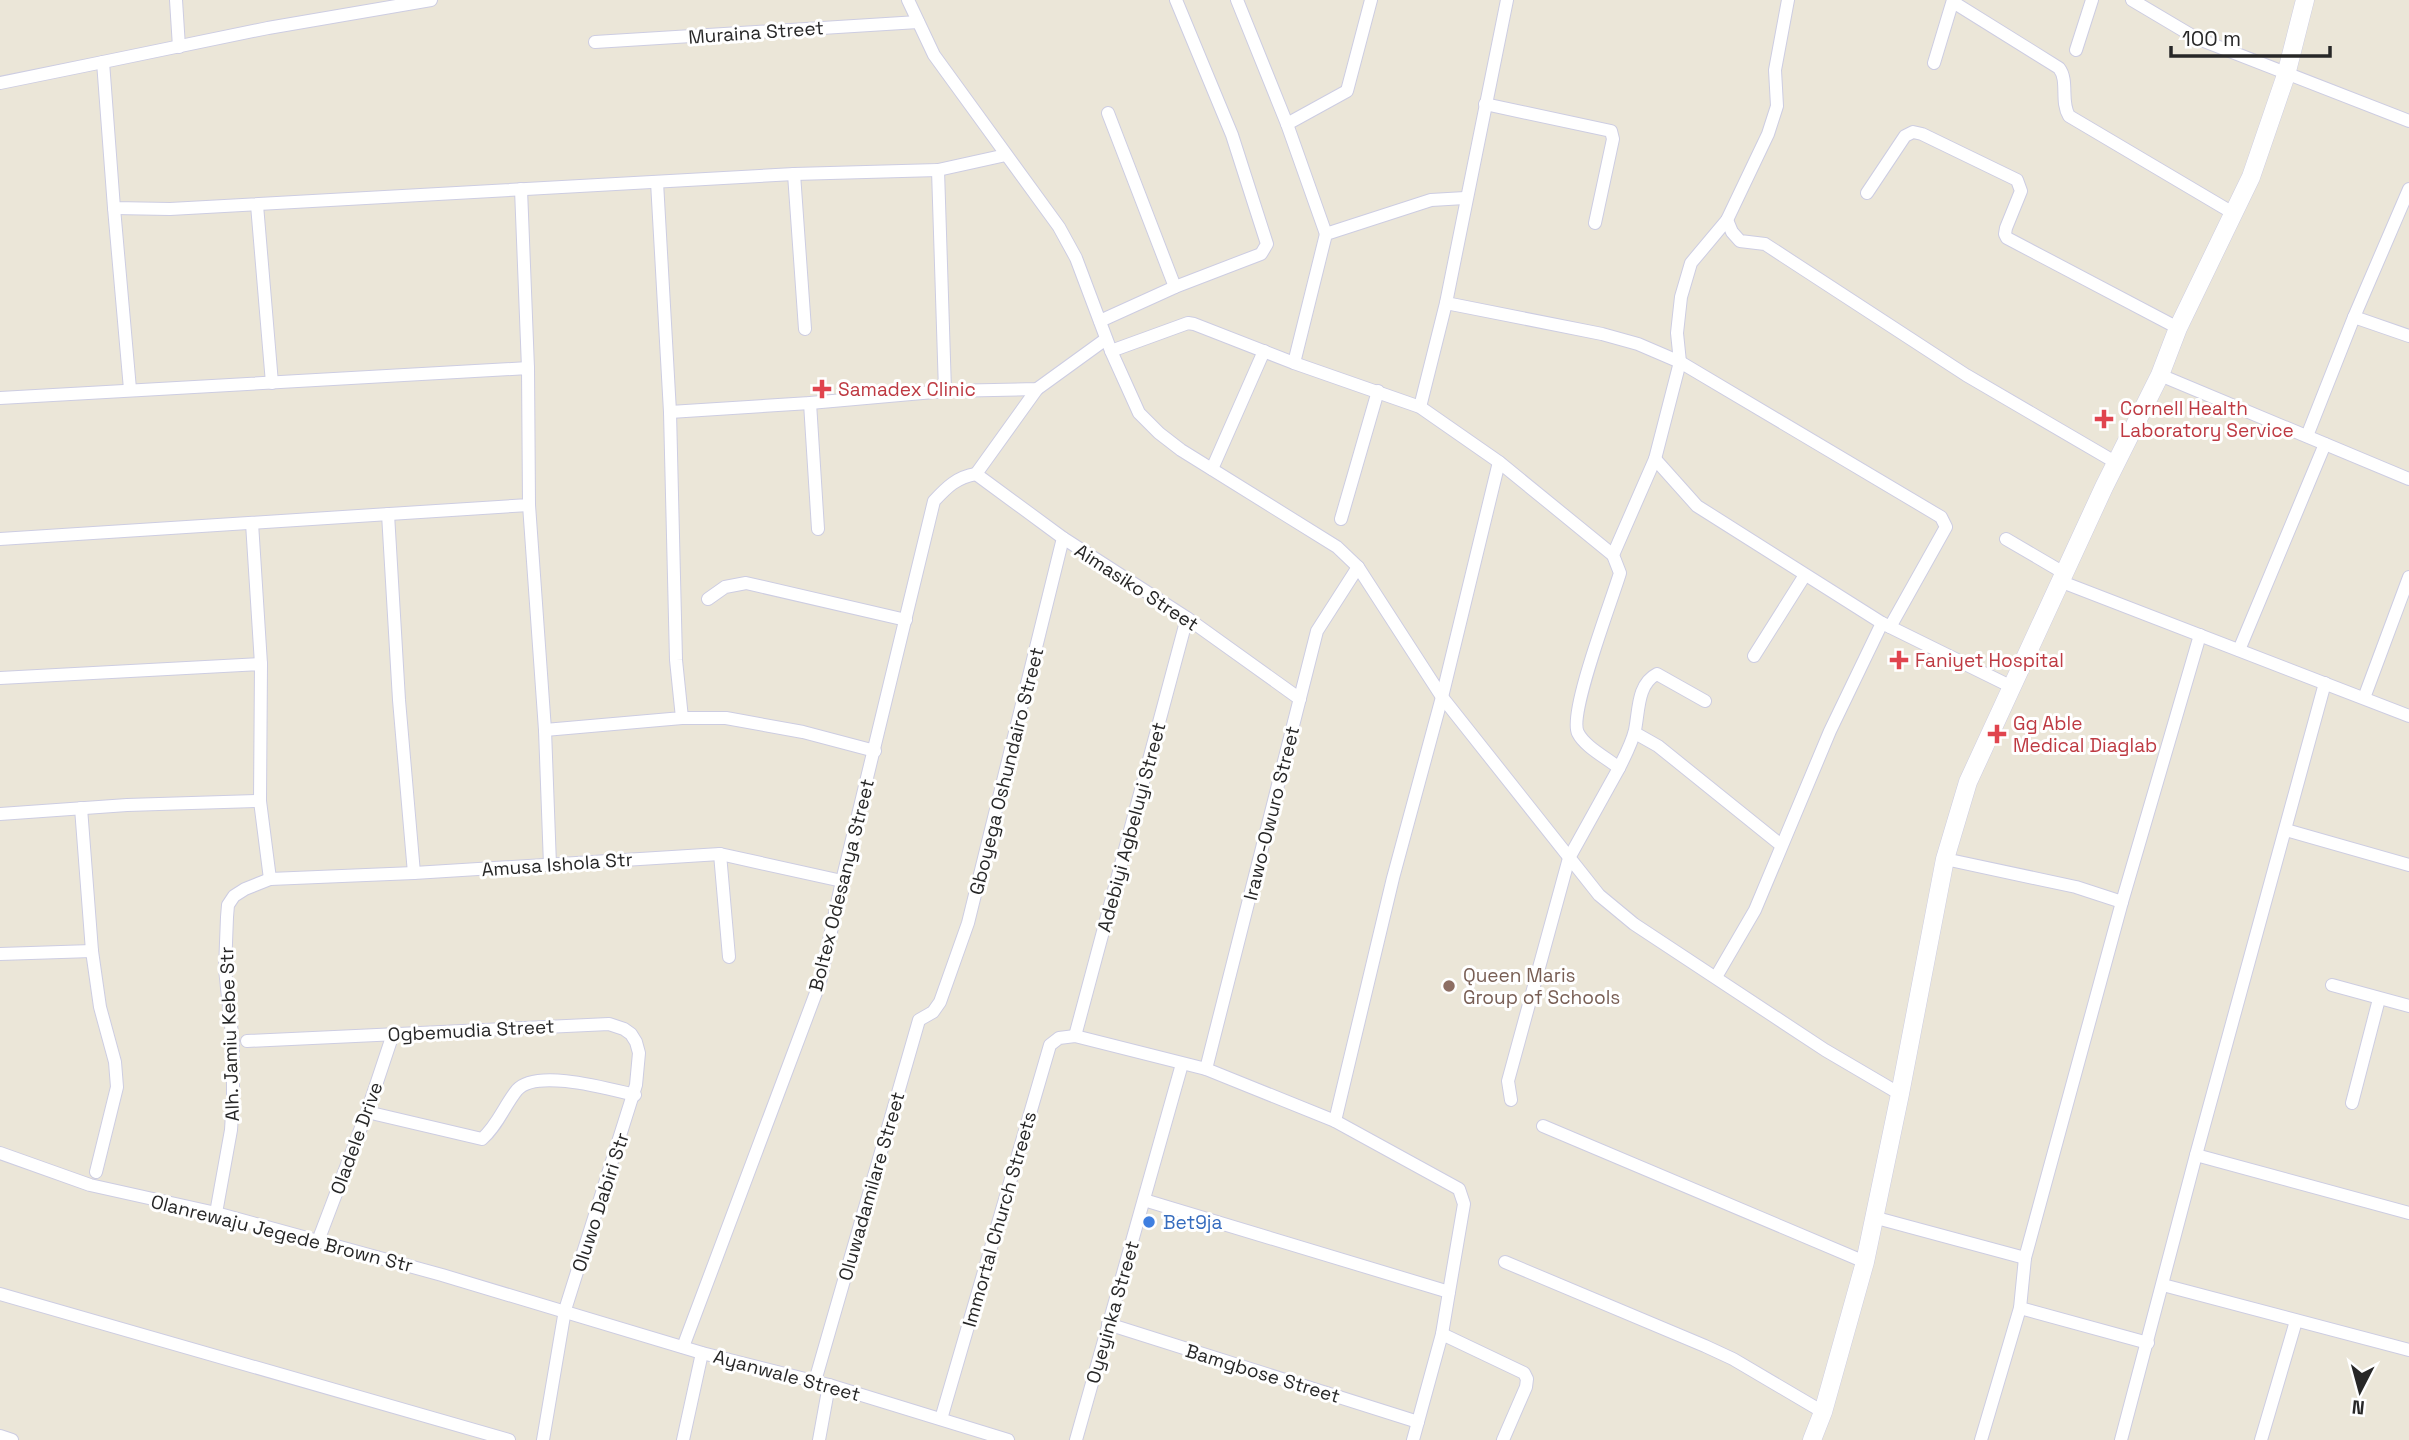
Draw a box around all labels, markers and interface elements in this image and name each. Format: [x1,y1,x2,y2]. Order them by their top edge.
scale bar [2171,14,2330,58]
street label: Muraina Street [687,15,825,50]
text: 100 m [2182,25,2241,52]
place label: Samadex Clinic [838,377,976,402]
marker: Samadex Clinic [812,379,832,399]
place label: Cornell Health Laboratory Service [2120,396,2294,443]
marker: Cornell Health Laboratory Service [2094,409,2114,429]
street label: Aimasiko Street [1070,538,1203,637]
street label: Gboyega Oshundairo Street [964,645,1049,897]
place label: Faniyet Hospital [1915,648,2064,673]
marker: Faniyet Hospital [1889,650,1909,670]
place label: Gg Able Medical Diaglab [2013,711,2157,758]
street label: Adebiyi Agbeluyi Street [1091,719,1172,935]
street label: Irawo-Owuro Street [1238,723,1305,903]
marker: Gg Able Medical Diaglab [1987,724,2007,744]
street label: Boltex Odesanya Street [803,776,880,994]
street label: Amusa Ishola Str [481,847,634,882]
street label: Alh. Jamiu Kebe Str [214,946,245,1122]
place label: Queen Maris Group of Schools [1463,963,1620,1010]
marker: Queen Maris Group of Schools [1441,978,1457,994]
street label: Ogbemudia Street [387,1014,555,1047]
street label: Oladele Drive [325,1079,388,1198]
street label: Oluwadamilare Street [833,1089,910,1284]
street label: Immortal Church Streets [957,1108,1042,1330]
street label: Oluwo Dabiri Str [566,1129,635,1275]
street label: Olanrewaju Jegede Brown Str [148,1189,415,1278]
place label: Bet9ja [1163,1210,1222,1235]
marker: Bet9ja [1141,1214,1157,1230]
street label: Oyeyinka Street [1080,1238,1145,1386]
street label: Bamgbose Street [1183,1338,1343,1409]
street label: Ayanwale Street [711,1344,863,1407]
north arrow [2325,1356,2395,1426]
text: N [2351,1394,2366,1421]

